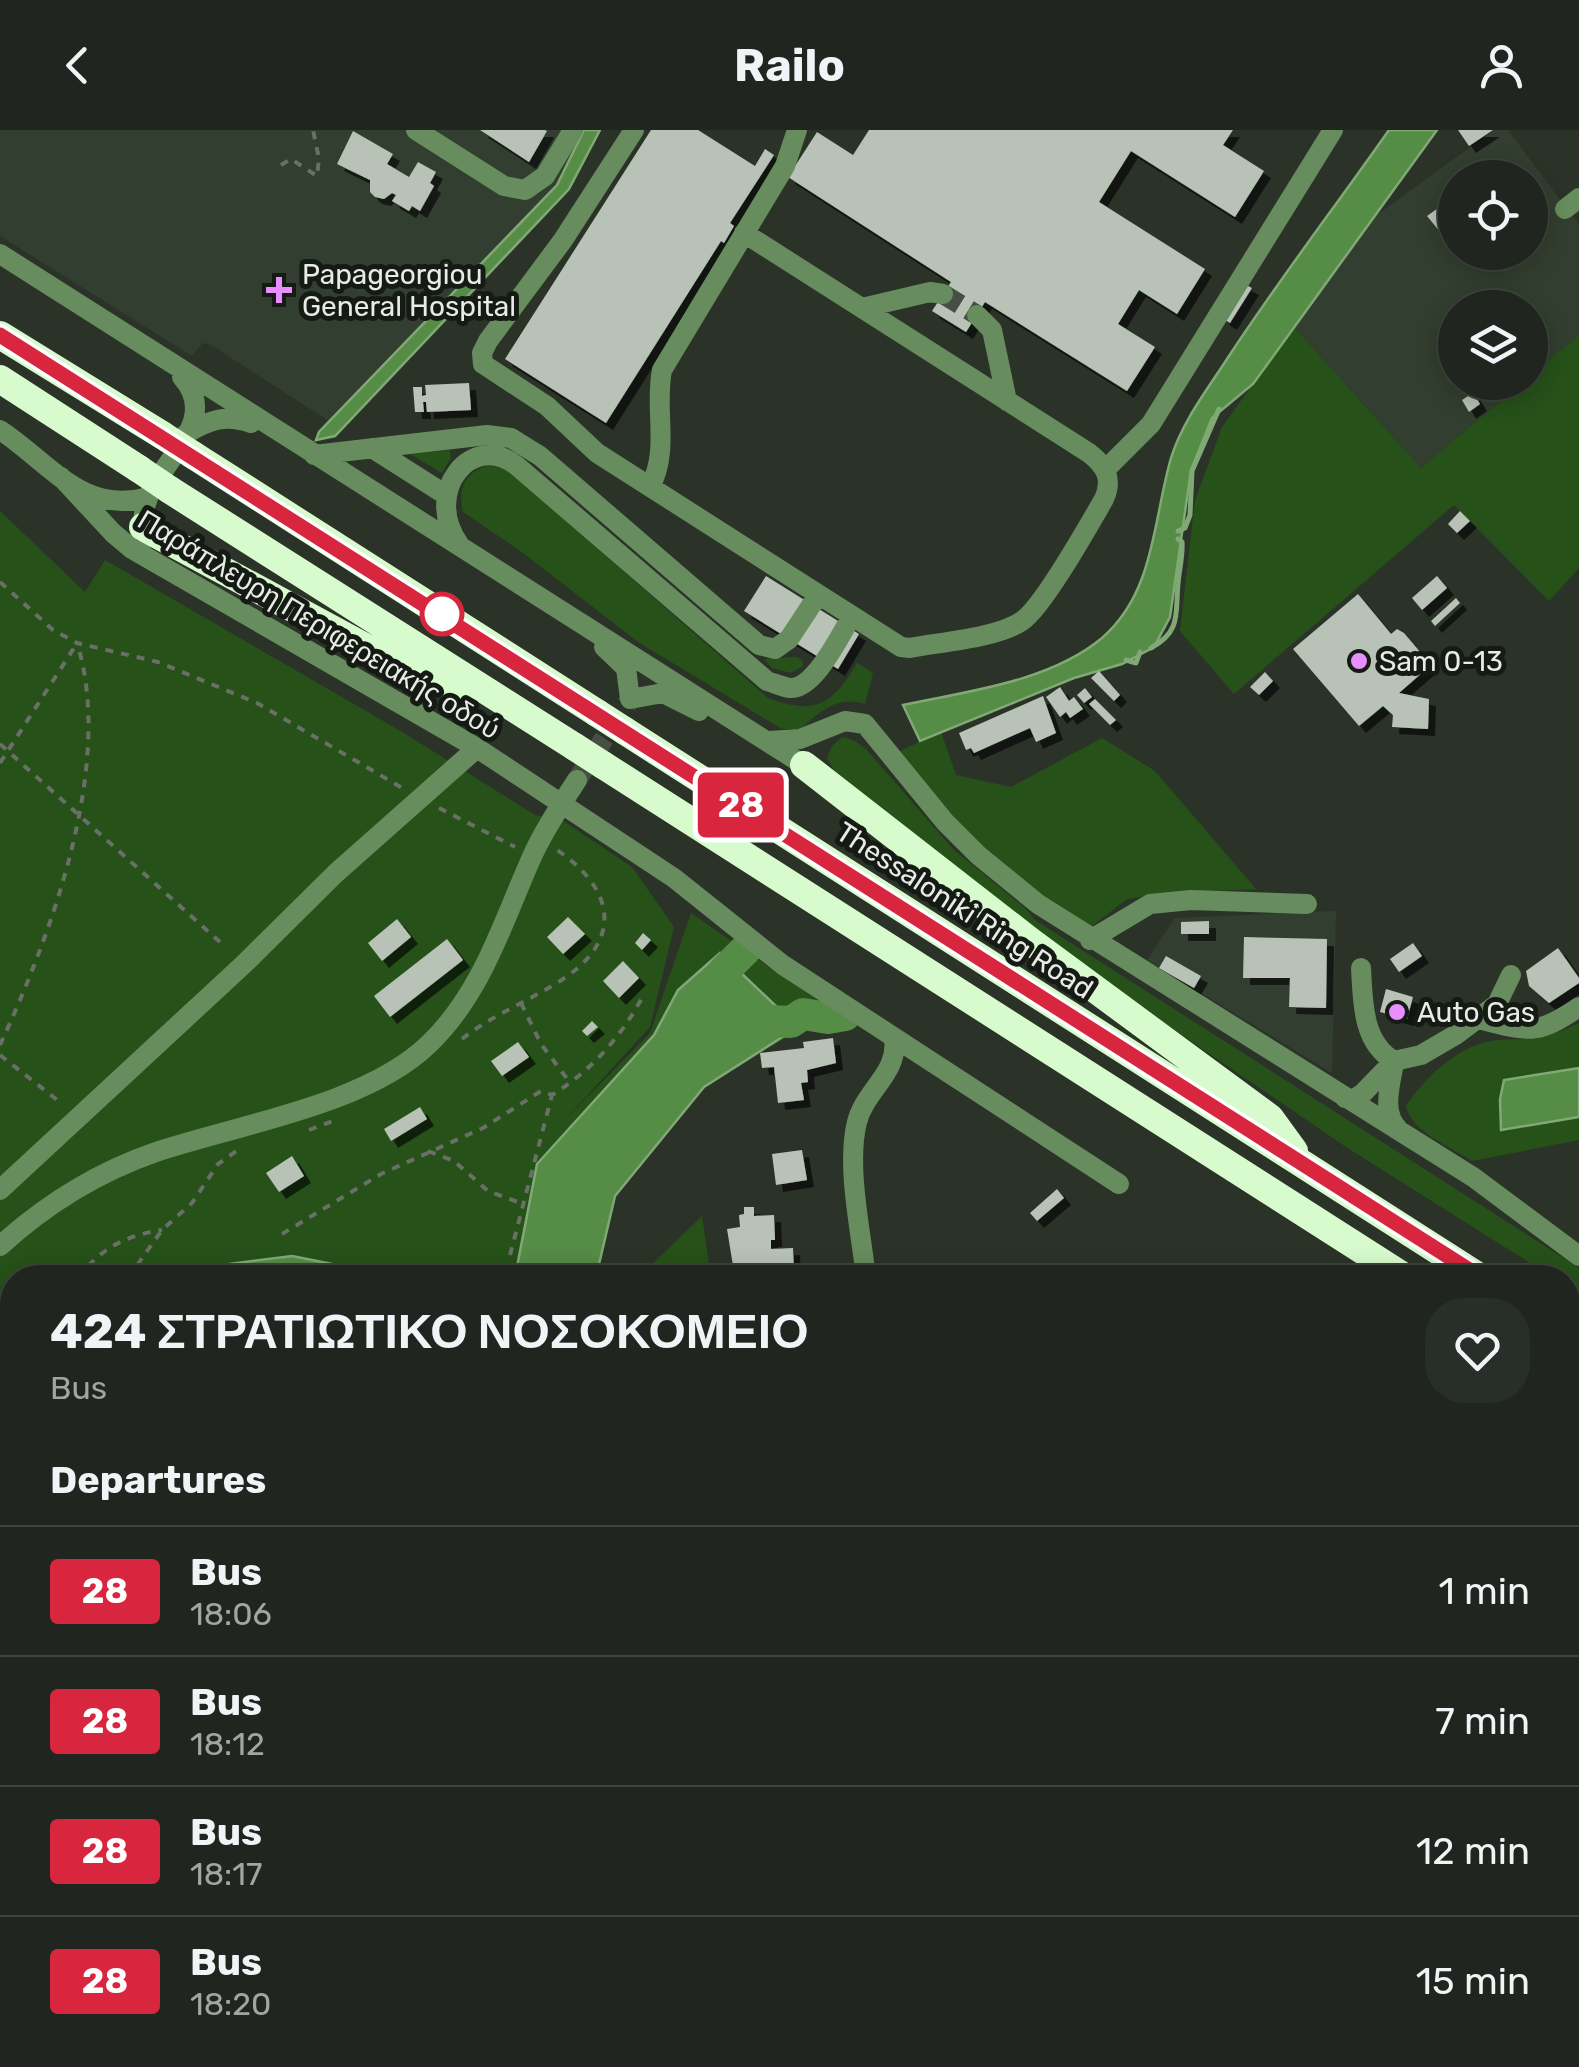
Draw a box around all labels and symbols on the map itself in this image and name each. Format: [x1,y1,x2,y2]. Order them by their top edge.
place label: Papageorgiou General Hospital [302,258,516,323]
marker: Papageorgiou General Hospital [266,277,292,303]
street label: Παράπλευρη Περιφερειακής οδού [132,503,506,746]
unlabelled marker [421,593,463,635]
place label: Sam 0-13 [1379,645,1503,678]
marker: Sam 0-13 [1348,650,1370,672]
line badge: 28 [696,772,786,838]
street label: Thessaloniki Ring Road [830,815,1099,1006]
place label: Auto Gas [1417,996,1535,1029]
marker: Auto Gas [1386,1001,1408,1023]

